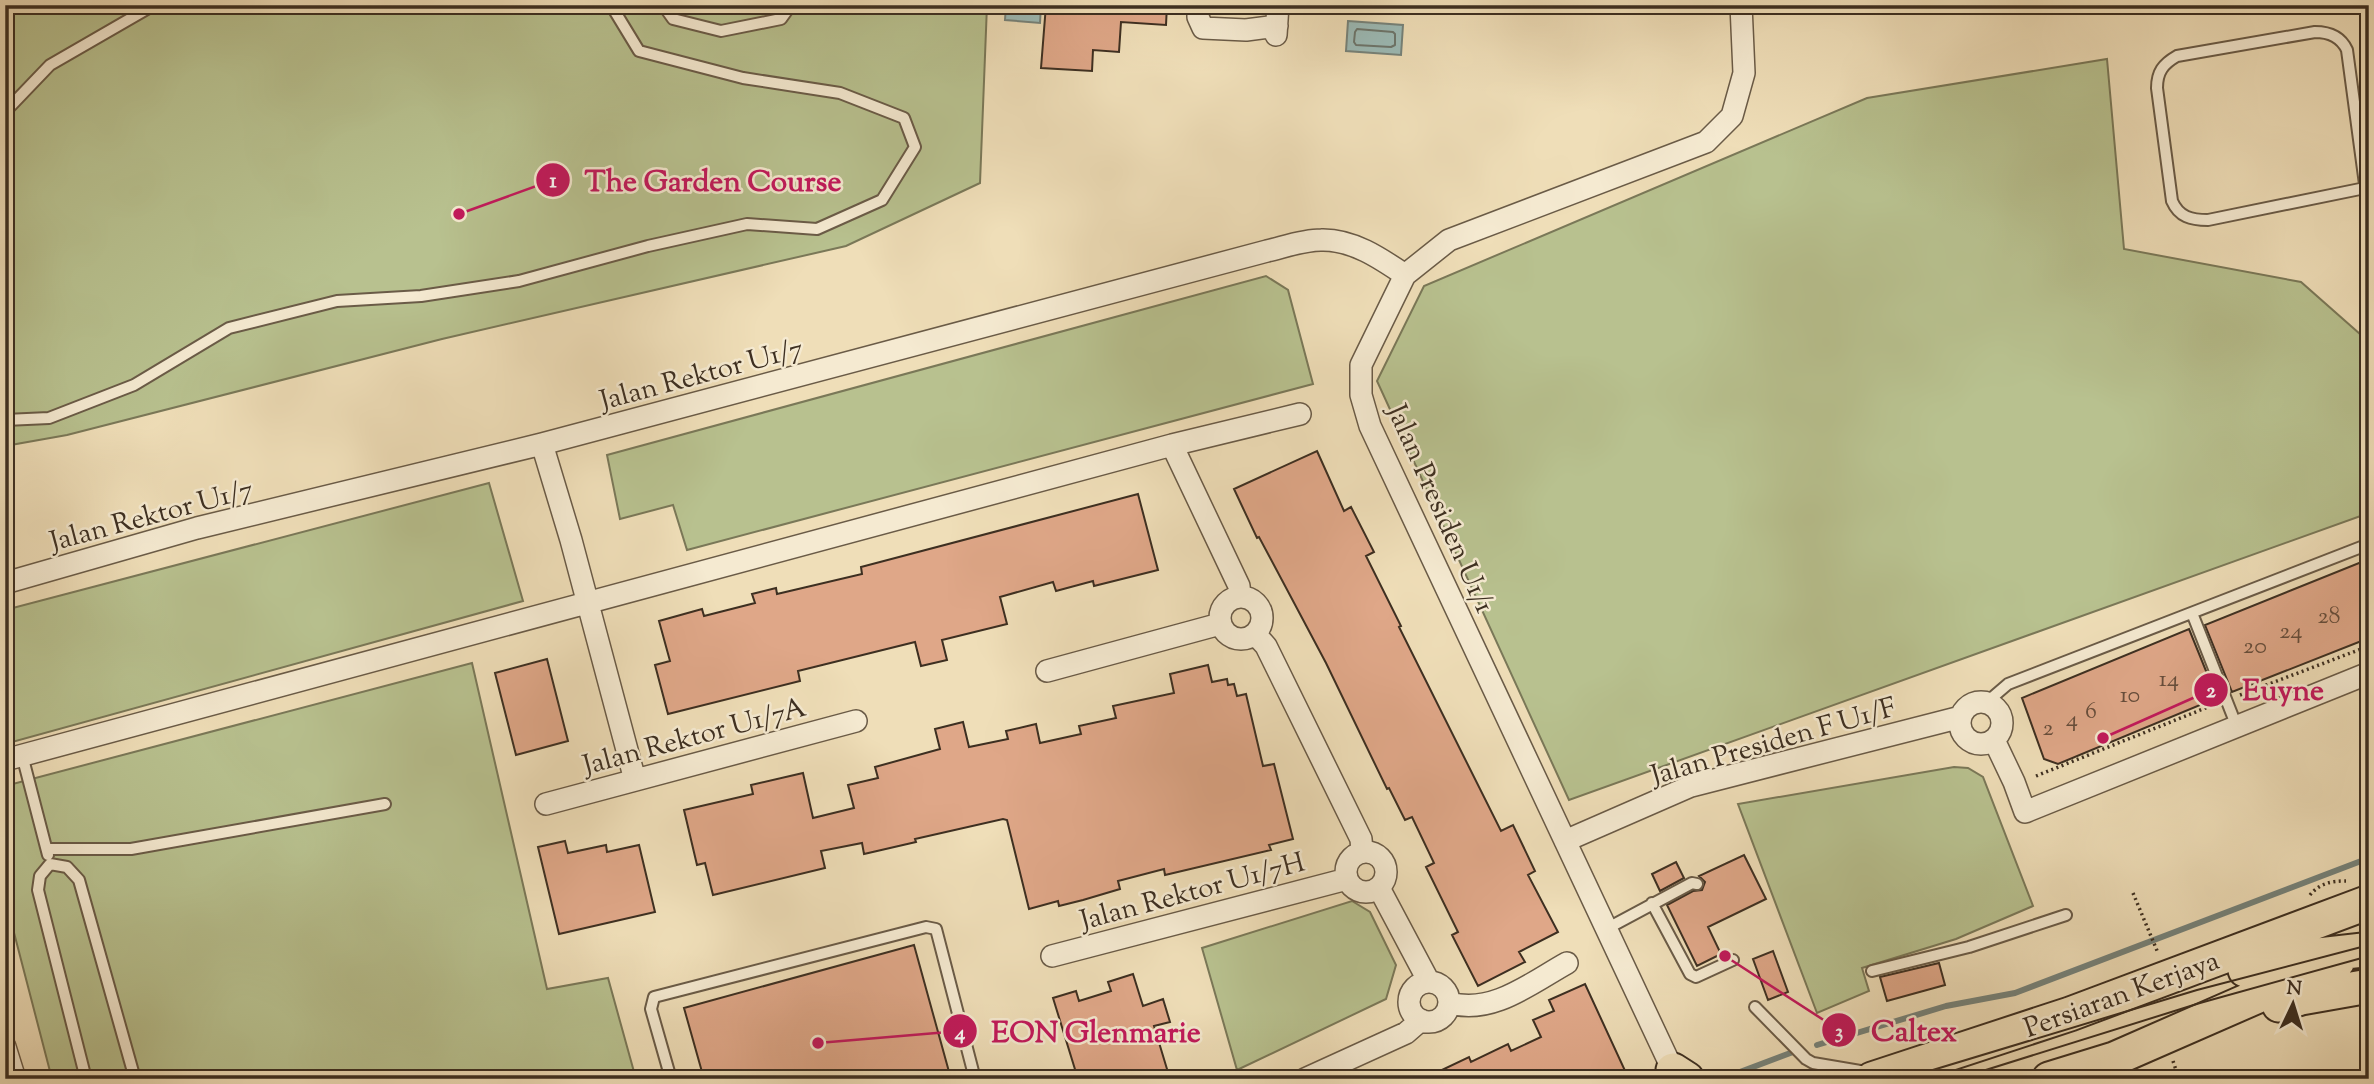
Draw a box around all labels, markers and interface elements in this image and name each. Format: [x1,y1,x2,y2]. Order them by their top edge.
callout: The Garden Course [535,155,855,206]
text: The Garden Course [585,162,841,205]
text: 1 [549,167,557,197]
street label: Jalan Rektor U1/7 [594,330,808,423]
street label: Jalan Presiden U1/1 [1374,397,1503,620]
street label: Jalan Rektor U1/7 [44,471,258,564]
house number: 28 [2317,600,2341,634]
house number: 24 [2279,615,2303,649]
house number: 20 [2243,630,2267,664]
house number: 14 [2159,663,2179,697]
callout: Euyne [2193,664,2338,715]
text: Euyne [2242,671,2324,714]
text: 2 [2206,677,2216,707]
house number: 10 [2120,679,2140,713]
street label: Jalan Rektor U1/7A [577,689,811,787]
street label: Jalan Presiden F U1/F [1645,689,1901,798]
house number: 6 [2085,695,2097,729]
house number: 4 [2066,703,2078,737]
house number: 2 [2042,712,2054,746]
street label: Jalan Rektor U1/7H [1074,844,1310,943]
street label: Persiaran Kerjaya [2019,942,2225,1050]
north arrow [2258,968,2328,1038]
text: N [2286,976,2303,1004]
callout: Caltex [1822,1005,1971,1056]
callout: EON Glenmarie [942,1006,1215,1057]
text: Caltex [1871,1012,1958,1055]
text: EON Glenmarie [991,1013,1201,1056]
text: 3 [1835,1018,1843,1048]
text: 4 [954,1019,966,1049]

